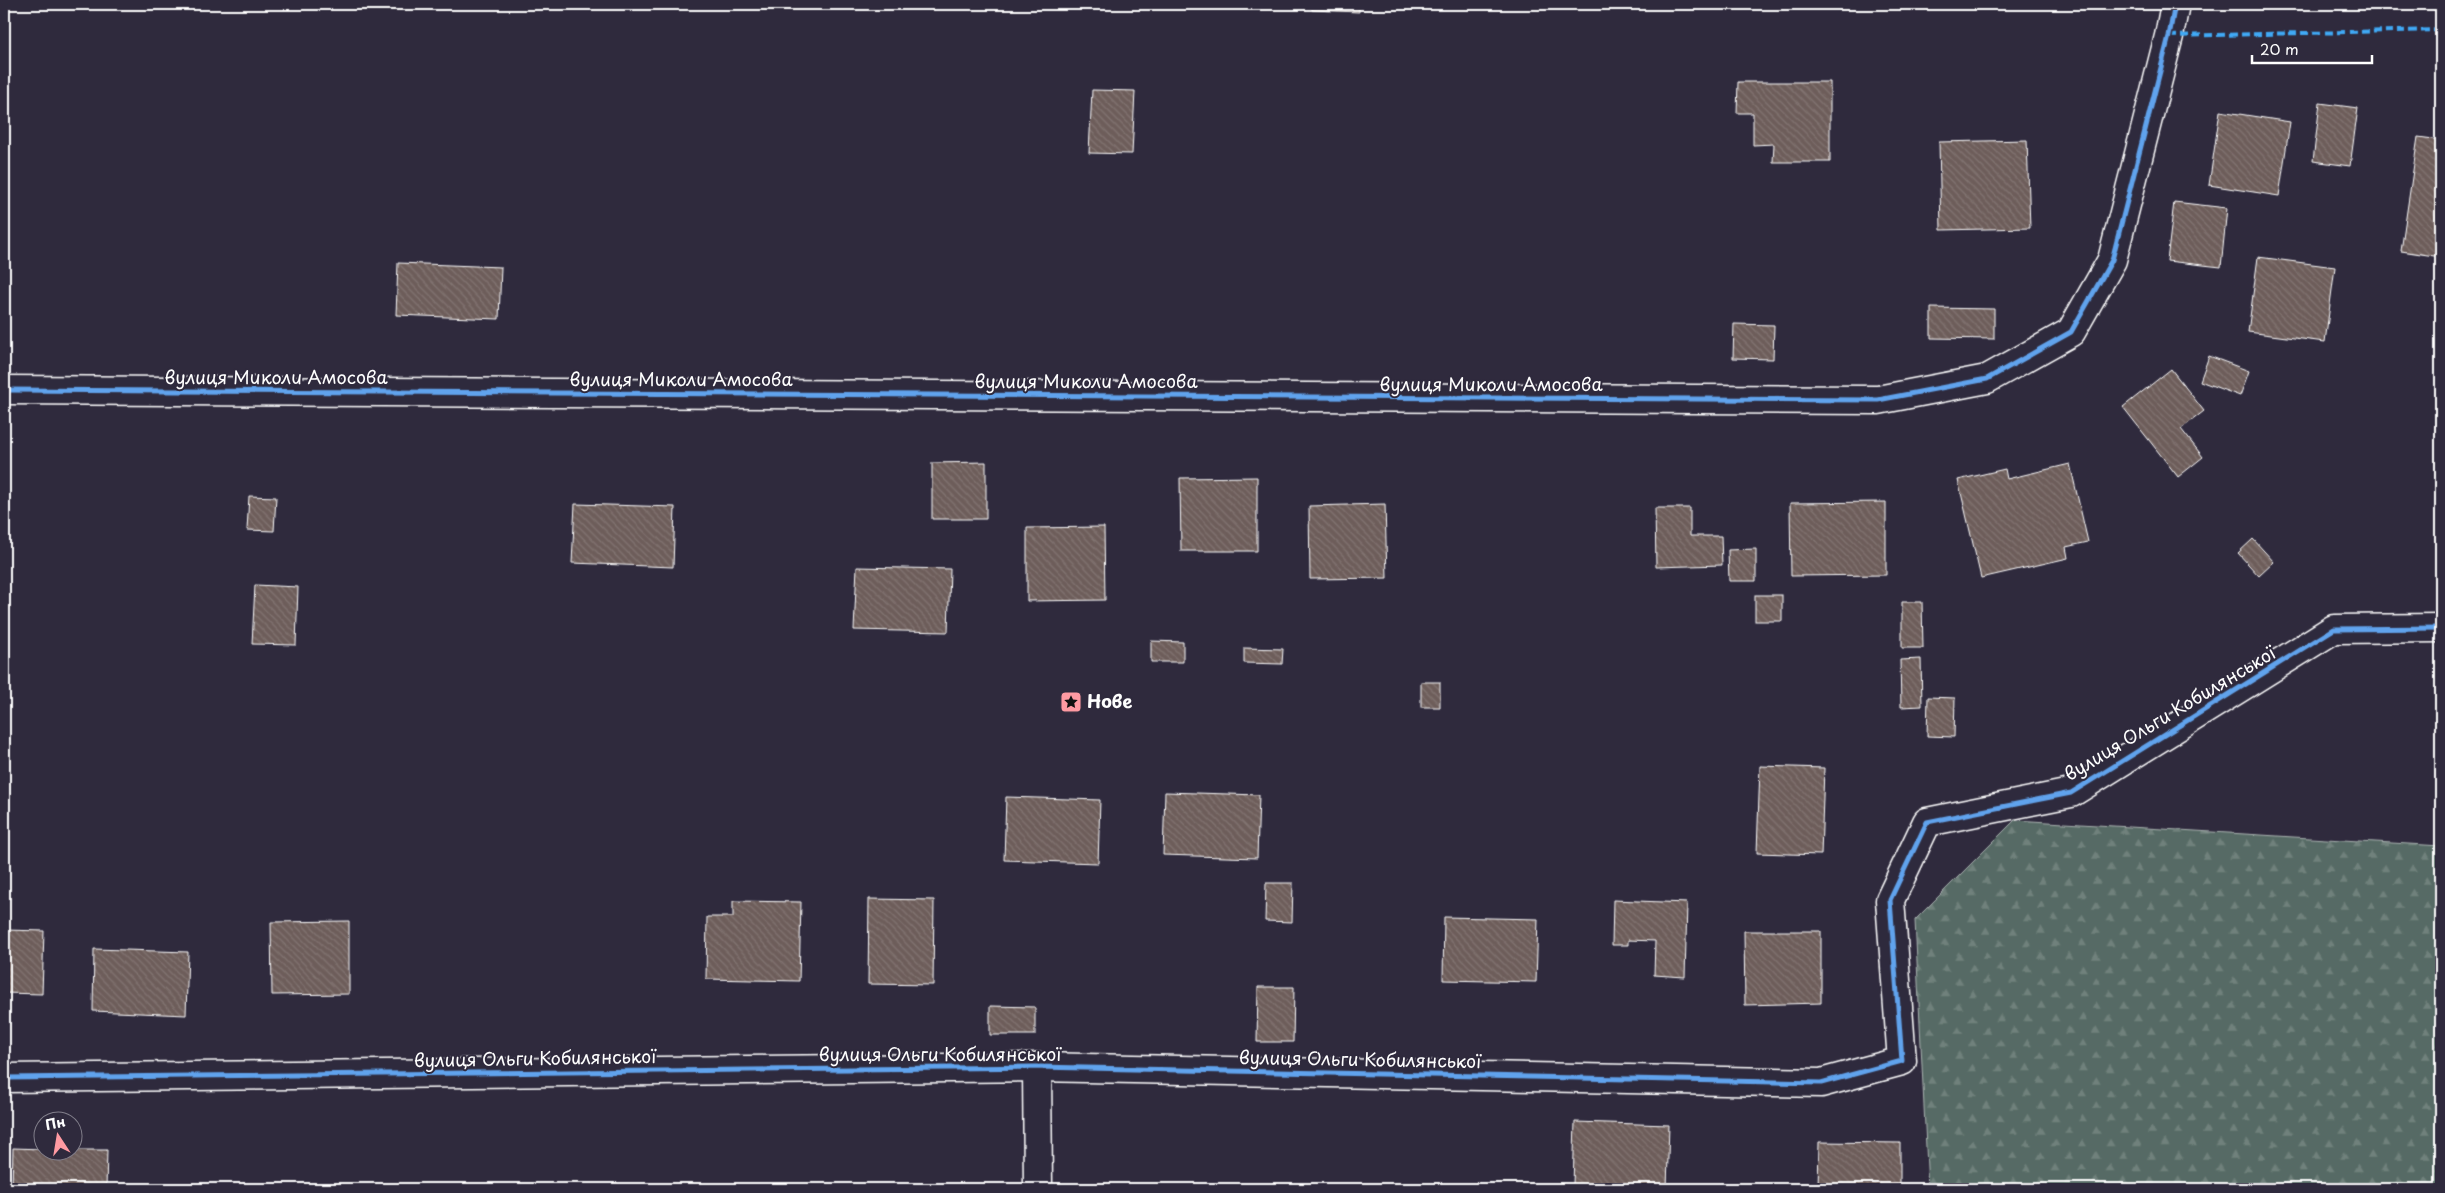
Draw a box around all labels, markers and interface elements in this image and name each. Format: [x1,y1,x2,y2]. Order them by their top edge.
scale bar [2252,32,2372,64]
text: 20 m [2260,37,2299,60]
street label: вулиця Миколи Амосова [164,363,388,390]
street label: вулиця Миколи Амосова [569,365,793,392]
street label: вулиця Миколи Амосова [974,367,1198,394]
street label: вулиця Миколи Амосова [1379,370,1603,397]
street label: вулиця Ольги Кобилянської [2058,638,2281,787]
place label: Нове [1087,687,1132,714]
place icon: Нове [1059,690,1083,714]
street label: вулиця Ольги Кобилянської [819,1040,1062,1067]
street label: вулиця Ольги Кобилянської [414,1042,657,1073]
street label: вулиця Ольги Кобилянської [1239,1043,1482,1074]
north arrow [32,1110,82,1160]
text: Пн [43,1110,67,1135]

